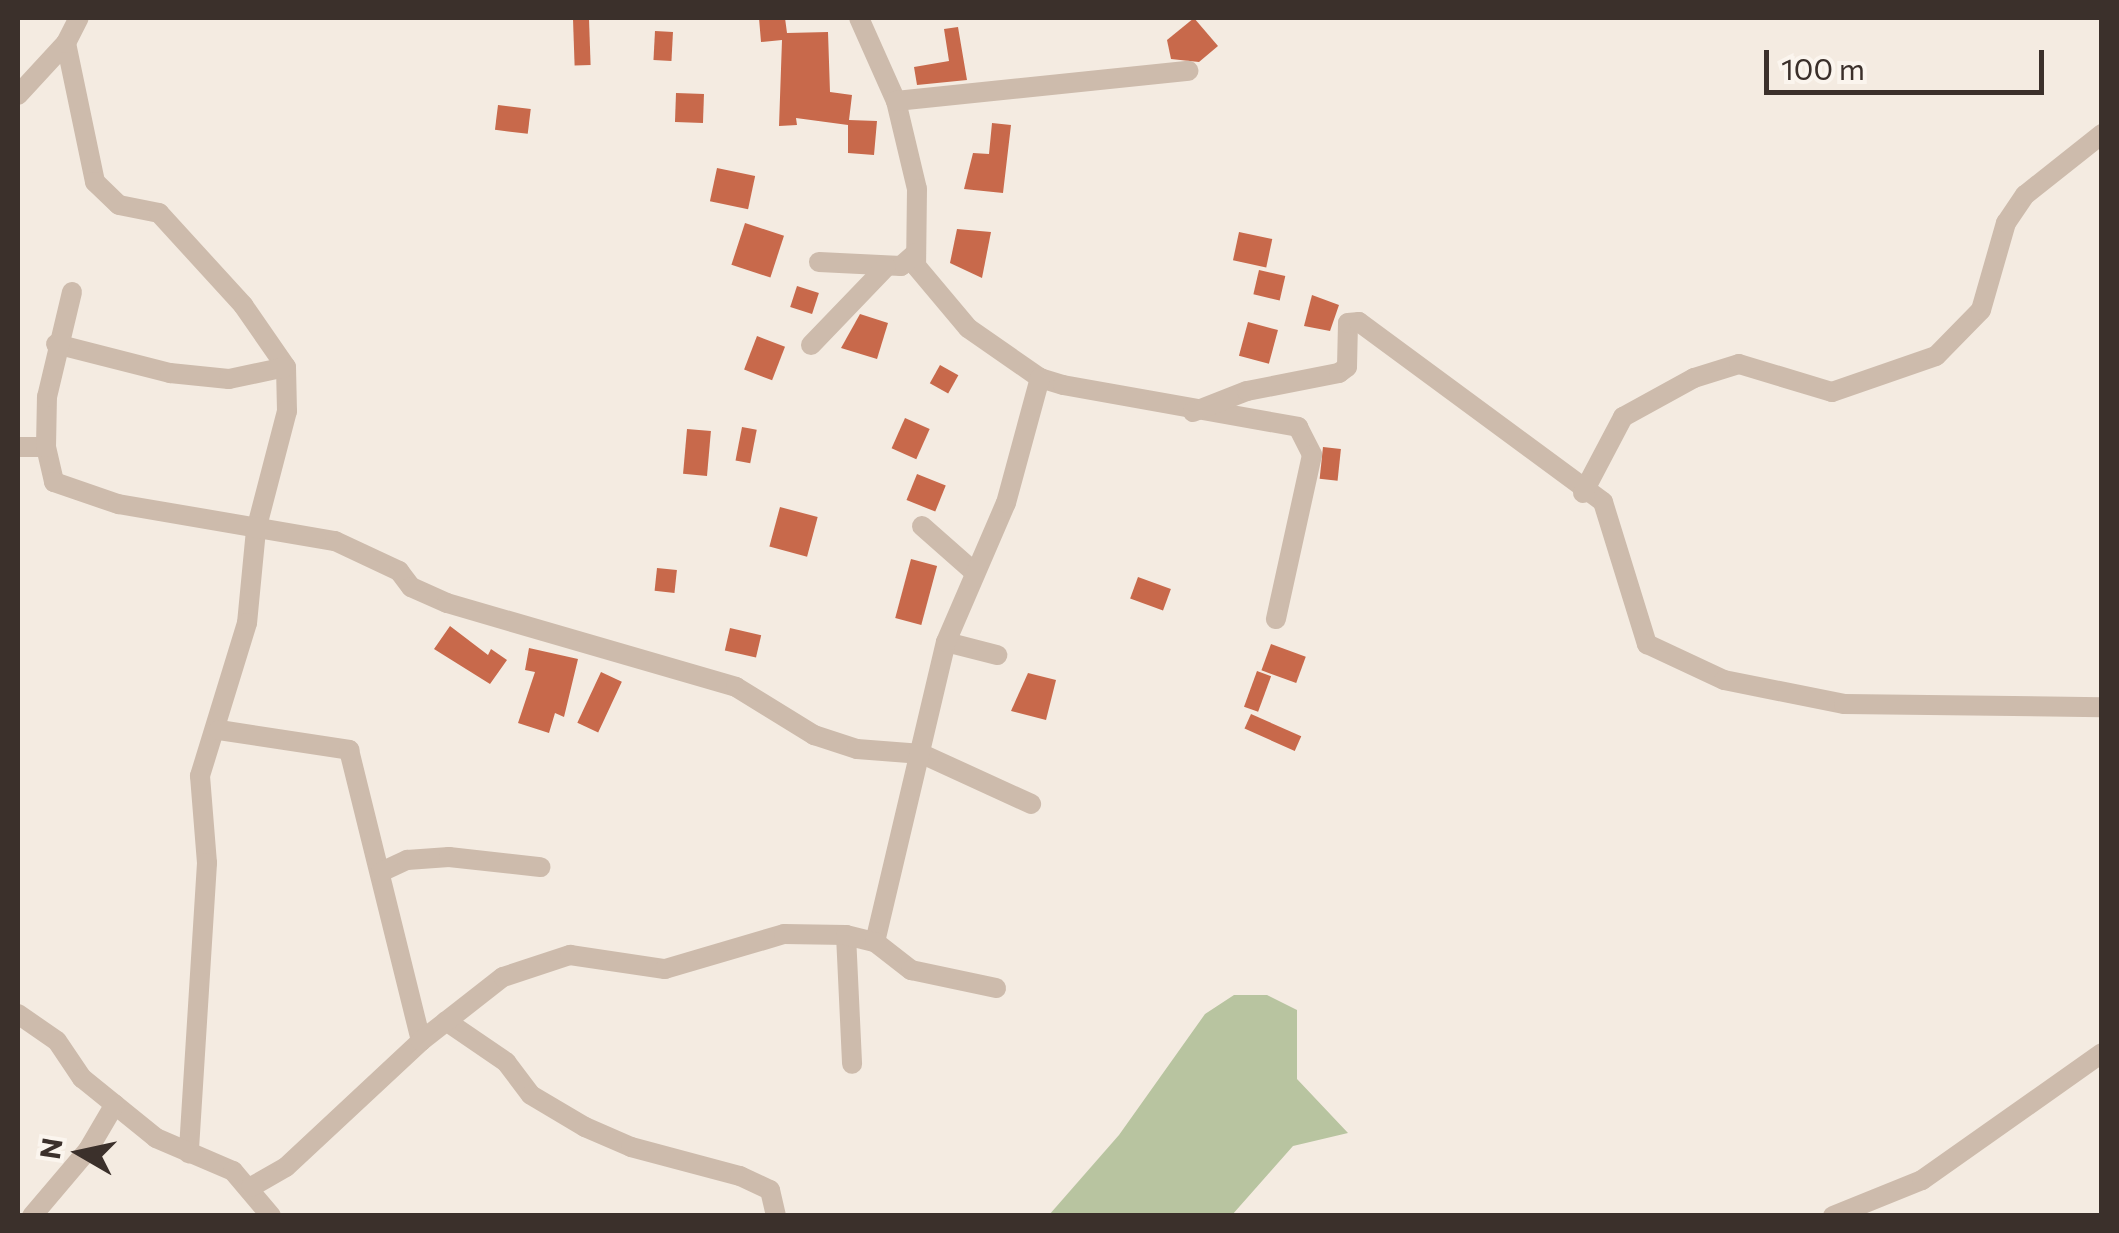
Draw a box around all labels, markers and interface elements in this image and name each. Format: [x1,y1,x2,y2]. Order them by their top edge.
scale bar [1769,30,2049,92]
text: 100 m [1781,49,1865,86]
north arrow [30,1103,130,1203]
text: N [32,1135,69,1161]

